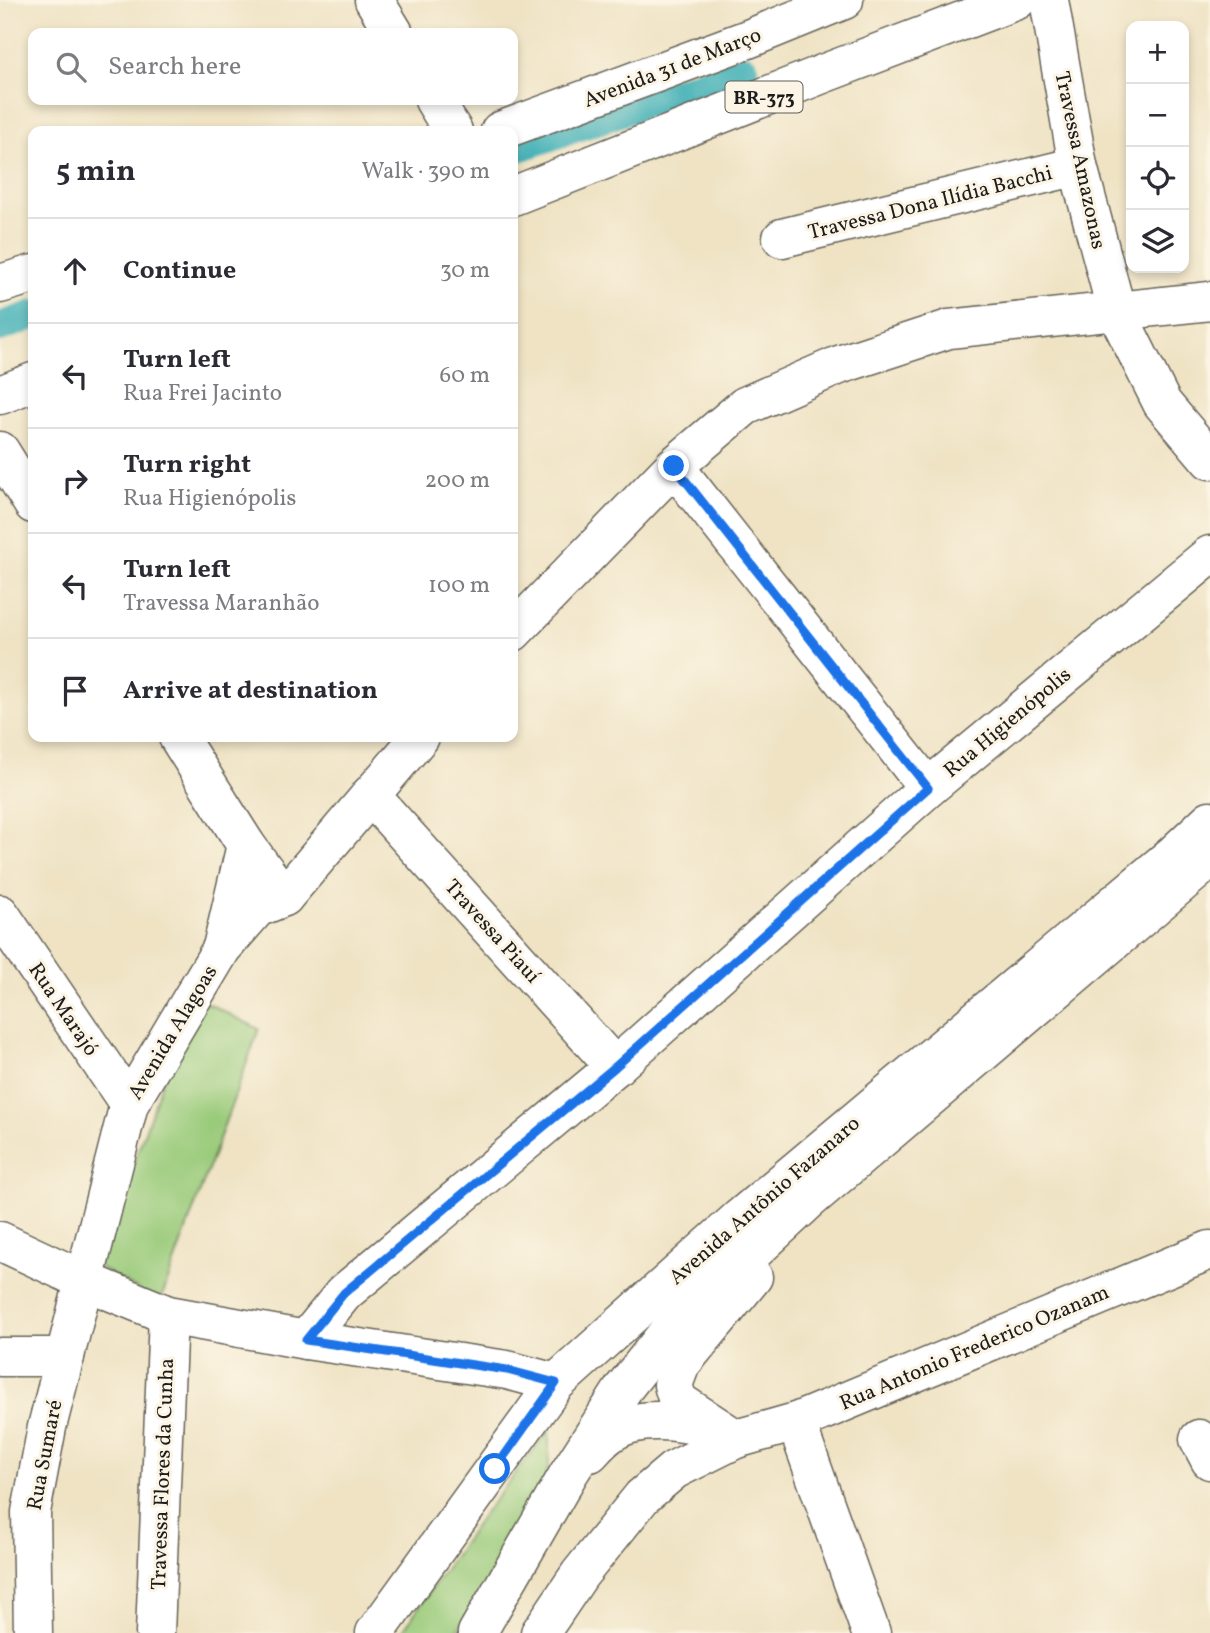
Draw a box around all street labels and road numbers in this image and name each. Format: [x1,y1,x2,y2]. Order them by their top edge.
street label: Avenida 31 de Março [579,21,766,116]
street label: Travessa Amazonas [1047,69,1113,252]
road number: BR-373 [726,82,802,113]
street label: Travessa Dona Ilídia Bacchi [805,159,1056,248]
street label: Rua Higienópolis [938,661,1078,785]
street label: Travessa Piauí [437,874,547,991]
street label: Rua Marajó [21,957,105,1062]
street label: Avenida Alagoas [122,960,225,1106]
street label: Avenida Antônio Fazanaro [663,1110,867,1292]
street label: Rua Antonio Frederico Ozanam [835,1278,1114,1418]
street label: Travessa Flores da Cunha [145,1357,182,1591]
street label: Rua Sumaré [21,1397,70,1513]

